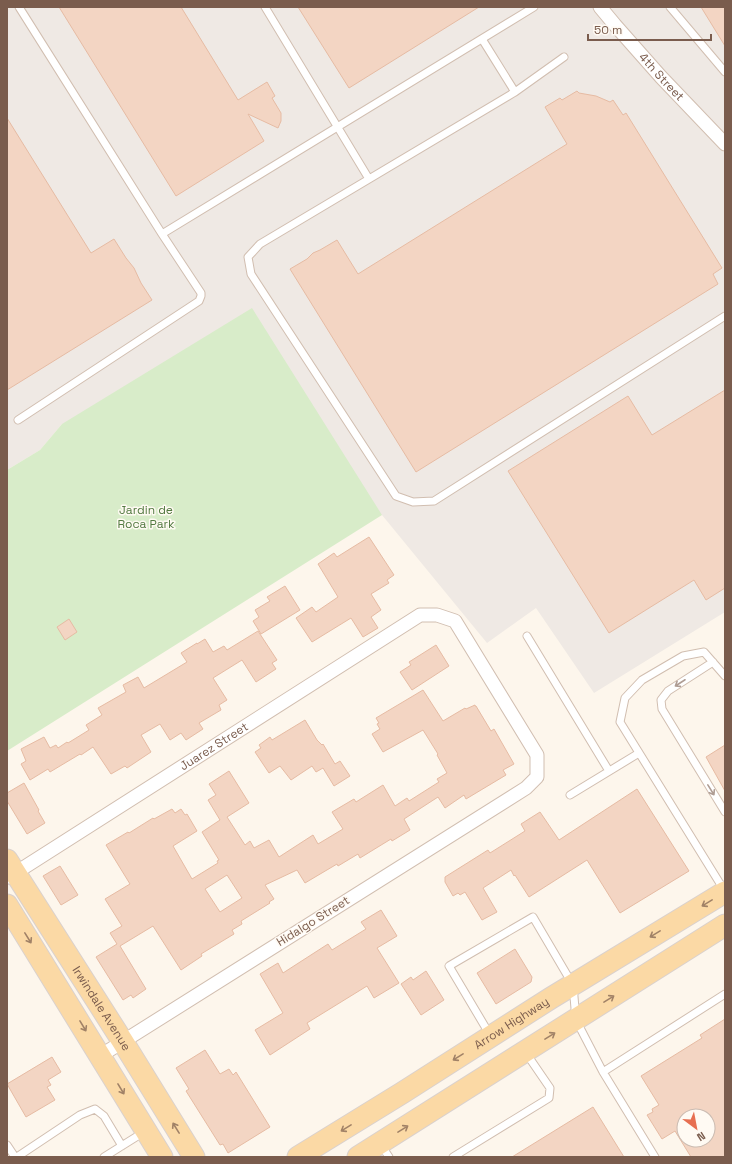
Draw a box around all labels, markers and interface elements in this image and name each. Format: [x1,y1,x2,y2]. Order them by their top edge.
scale bar [588,16,711,42]
text: 50 m [594,22,622,38]
street label: 4th Street [635,49,688,104]
park label: Jardin de Roca Park [117,502,175,532]
one-way arrow [675,679,686,687]
street label: Juarez Street [177,719,251,774]
one-way arrow [708,784,716,796]
street label: Hidalgo Street [273,892,353,950]
one-way arrow [701,899,713,907]
one-way arrow [649,931,661,939]
one-way arrow [24,932,32,944]
street label: Irwindale Avenue [69,963,134,1054]
street label: Arrow Highway [471,993,552,1053]
one-way arrow [603,995,614,1003]
one-way arrow [79,1020,87,1032]
one-way arrow [544,1031,556,1039]
one-way arrow [452,1054,464,1062]
one-way arrow [117,1083,125,1095]
north arrow [676,1108,716,1148]
one-way arrow [172,1123,180,1134]
one-way arrow [340,1124,352,1132]
one-way arrow [397,1124,409,1132]
text: N [694,1129,708,1144]

